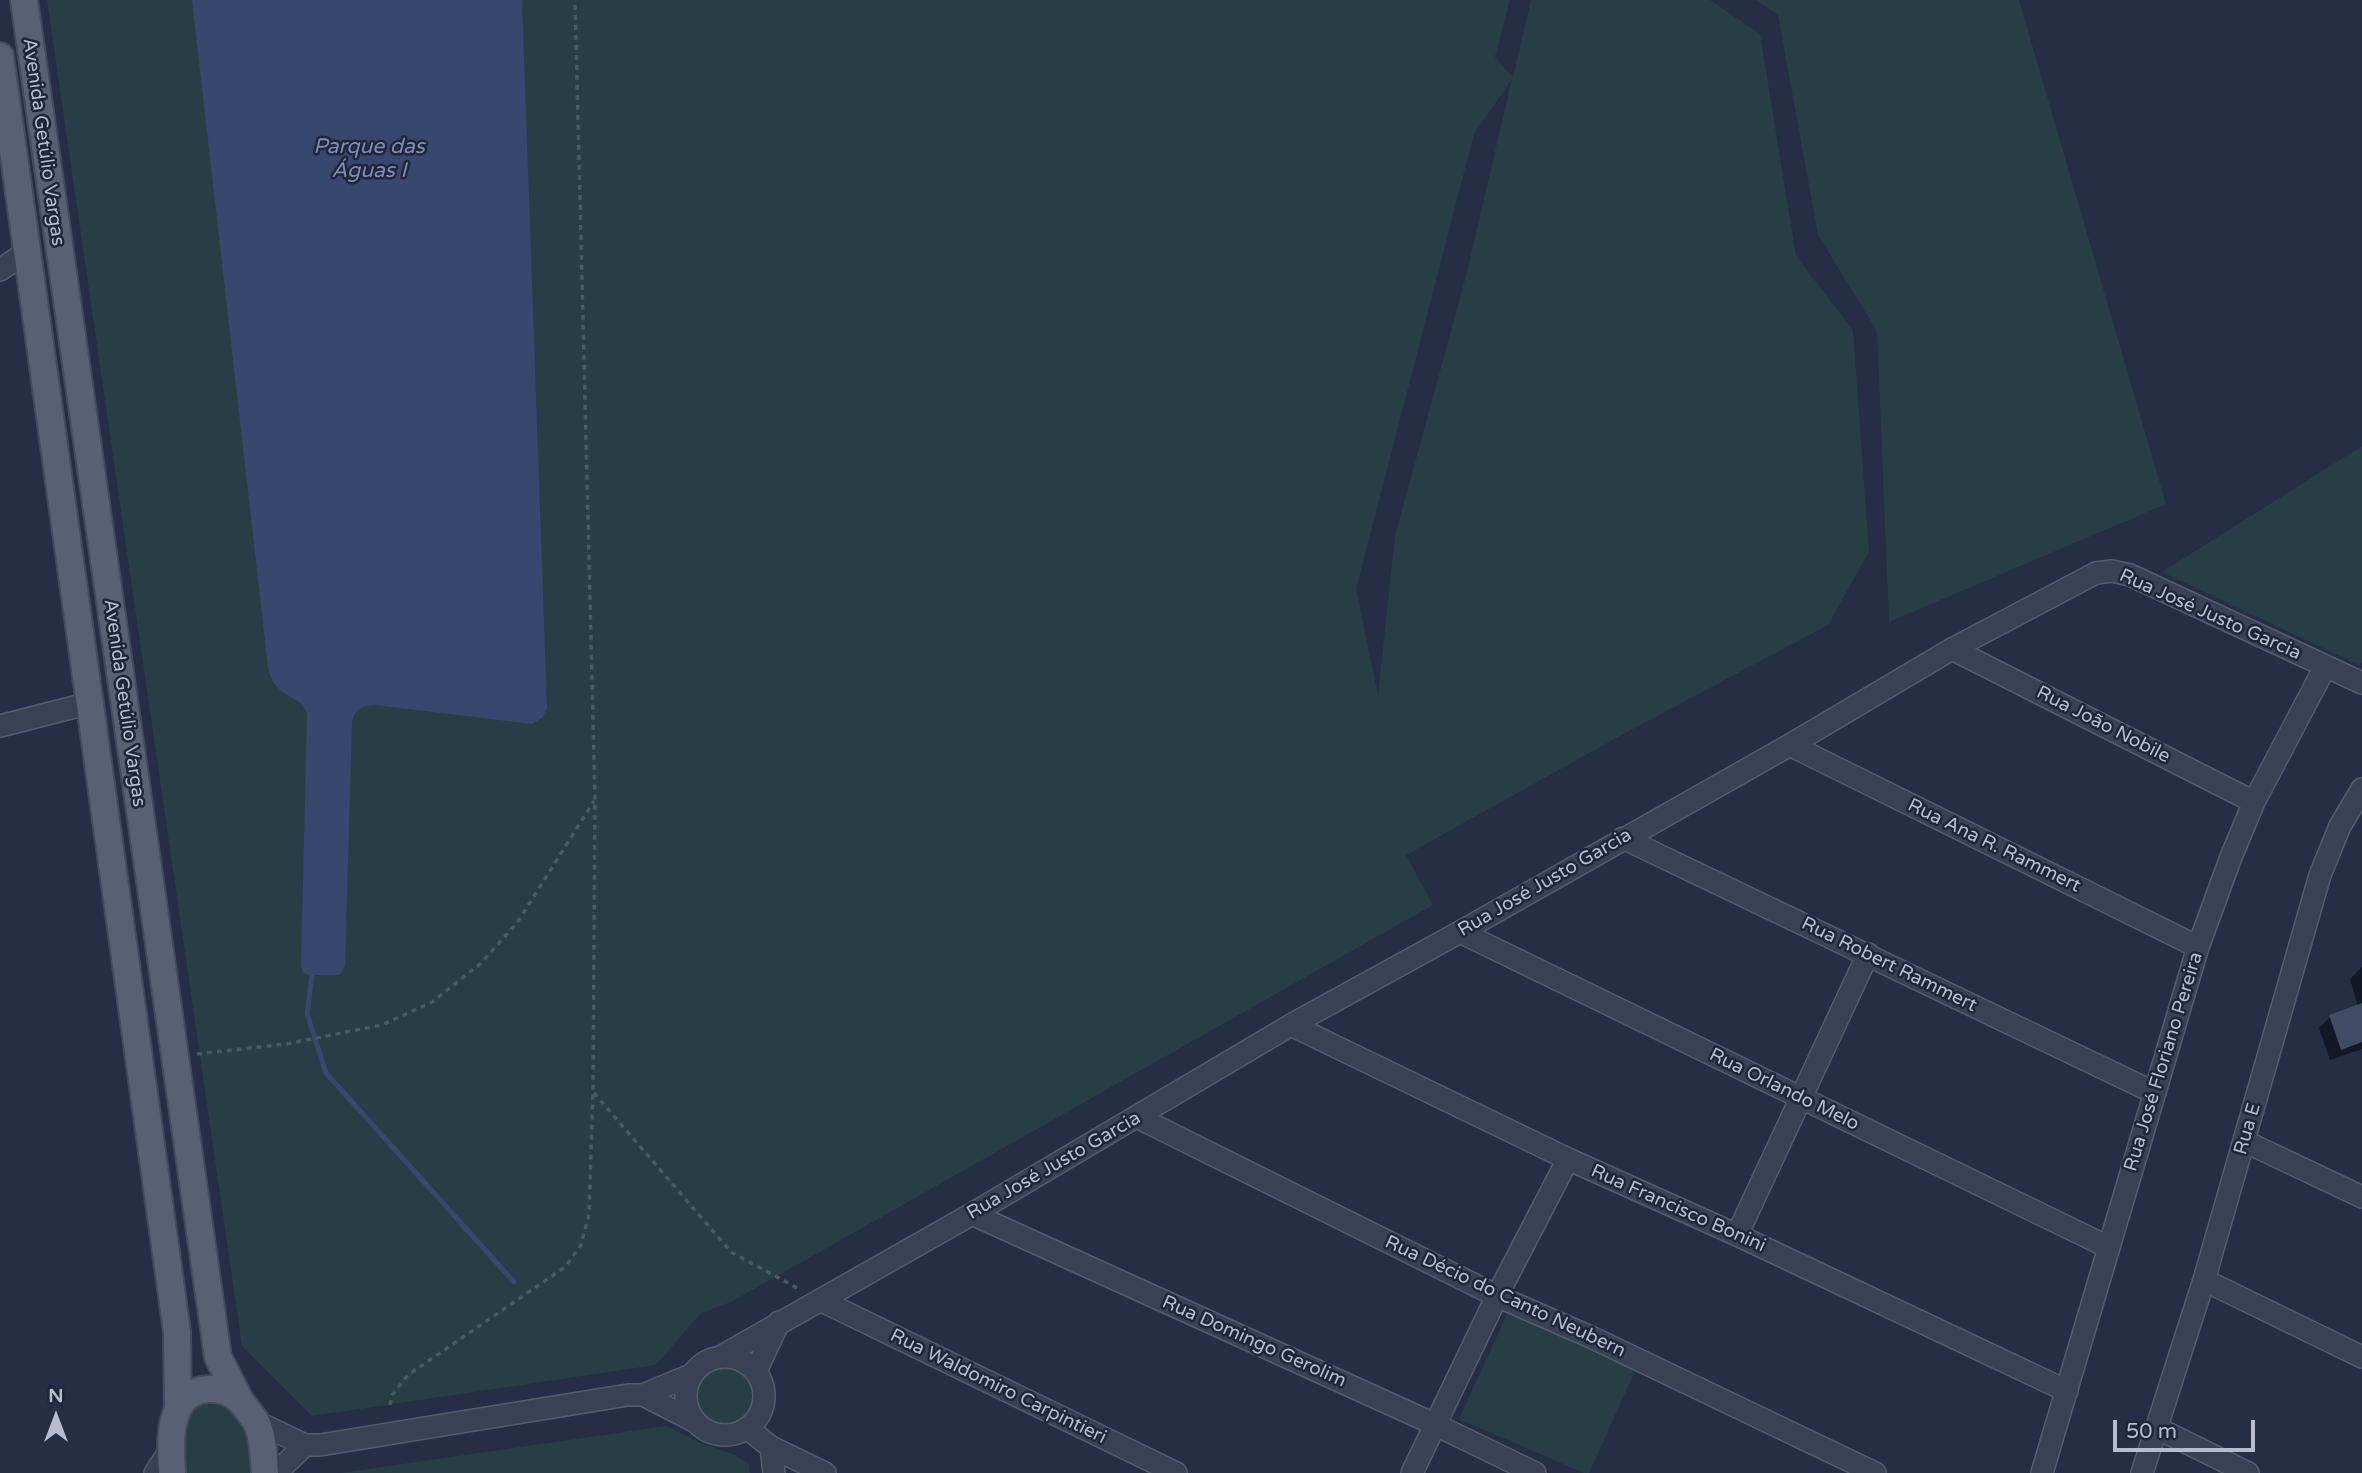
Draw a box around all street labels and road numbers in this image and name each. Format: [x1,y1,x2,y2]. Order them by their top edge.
street label: Avenida Getúlio Vargas [17,37,69,247]
street label: Rua José Justo Garcia [2116,565,2304,665]
street label: Avenida Getúlio Vargas [98,598,150,808]
street label: Rua João Nobile [2032,681,2174,769]
street label: Rua Ana R. Rammert [1904,794,2084,898]
street label: Rua José Justo Garcia [1454,824,1636,942]
street label: Rua Robert Rammert [1798,913,1980,1017]
street label: Rua José Floriano Pereira [2120,950,2208,1174]
street label: Rua Orlando Melo [1705,1044,1863,1136]
street label: Rua E [2230,1100,2266,1158]
street label: Rua José Justo Garcia [963,1107,1145,1225]
street label: Rua Francisco Bonini [1587,1160,1769,1258]
street label: Rua Décio do Canto Neubern [1381,1231,1629,1363]
street label: Rua Domingo Gerolim [1158,1291,1350,1393]
street label: Rua Waldomiro Carpintieri [886,1325,1110,1449]

